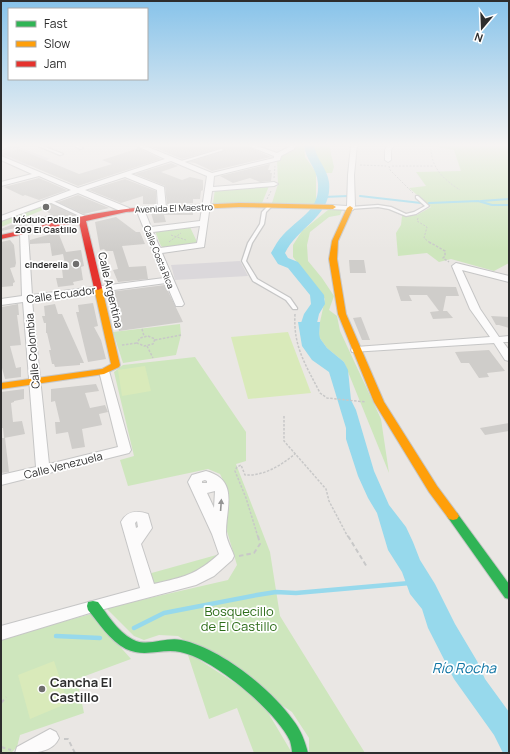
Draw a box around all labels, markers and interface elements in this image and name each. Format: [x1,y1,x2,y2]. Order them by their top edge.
legend [8,8,148,80]
north arrow [462,8,502,48]
text: Fast [44,15,68,32]
text: N [472,30,485,46]
text: Slow [44,35,70,52]
text: Jam [44,55,66,72]
street label: Avenida El Maestro [135,200,213,216]
marker: Módulo Policial 209 El Castillo [41,202,51,212]
place label: Módulo Policial 209 El Castillo [13,213,79,236]
street label: Calle Costa Rica [140,223,178,291]
street label: Calle Argentina [95,251,127,329]
place label: cinderella [25,258,68,271]
marker: cinderella [71,259,81,269]
street label: Calle Ecuador [25,282,97,306]
street label: Calle Colombia [21,313,43,389]
street label: Calle Venezuela [22,448,104,482]
one-way arrow [217,499,224,511]
park label: Bosquecillo de El Castillo [201,602,277,635]
water label: Río Rocha [432,658,497,677]
place label: Cancha El Castillo [50,673,112,706]
marker: Cancha El Castillo [37,684,47,694]

